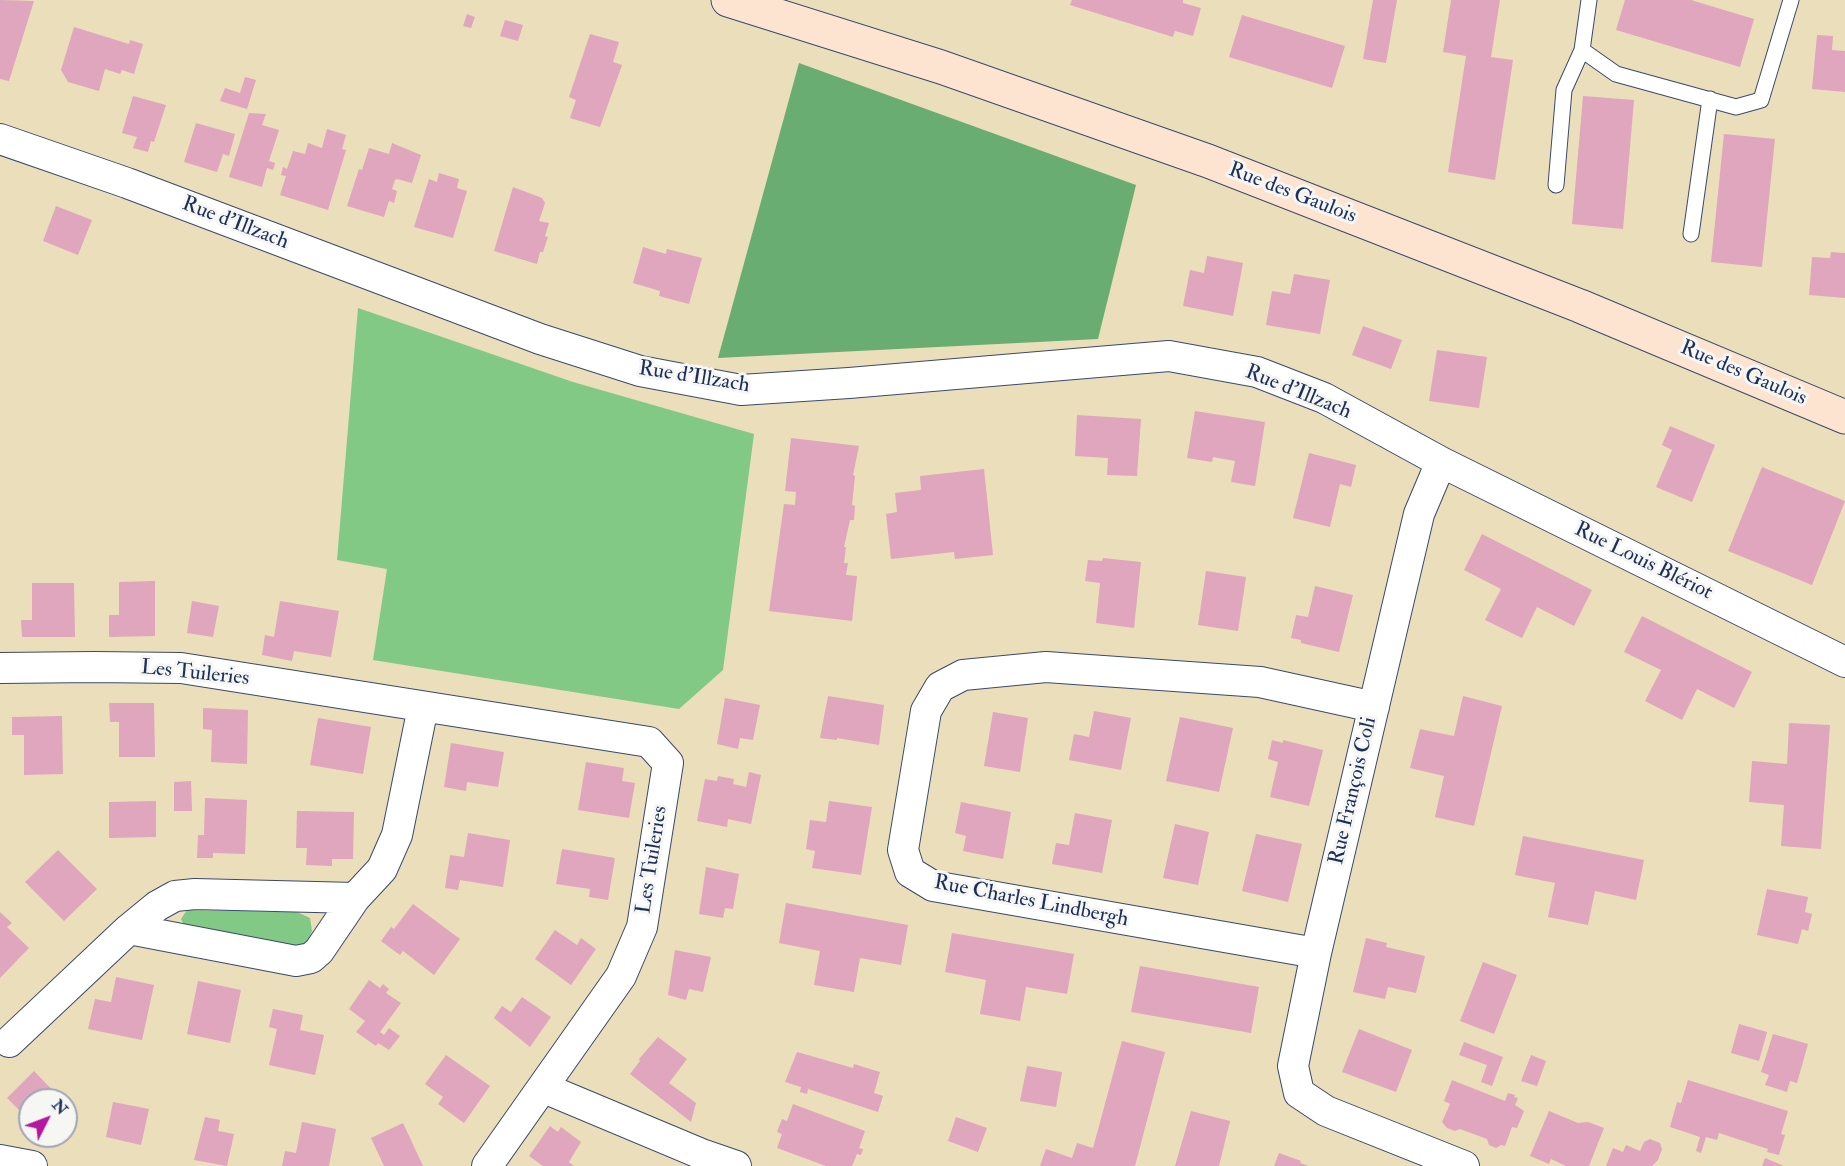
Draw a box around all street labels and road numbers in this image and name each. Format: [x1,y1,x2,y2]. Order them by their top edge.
street label: Rue des Gaulois [1225,158,1359,230]
street label: Rue d'Illzach [178,192,292,256]
street label: Rue des Gaulois [1676,336,1810,412]
street label: Rue d'Illzach [637,357,751,399]
street label: Rue d'Illzach [1241,360,1355,426]
street label: Rue Louis Blériot [1570,518,1716,606]
street label: Les Tuileries [140,656,250,692]
street label: Rue François Coli [1325,715,1383,867]
street label: Les Tuileries [632,804,674,916]
street label: Rue Charles Lindbergh [932,871,1130,933]

